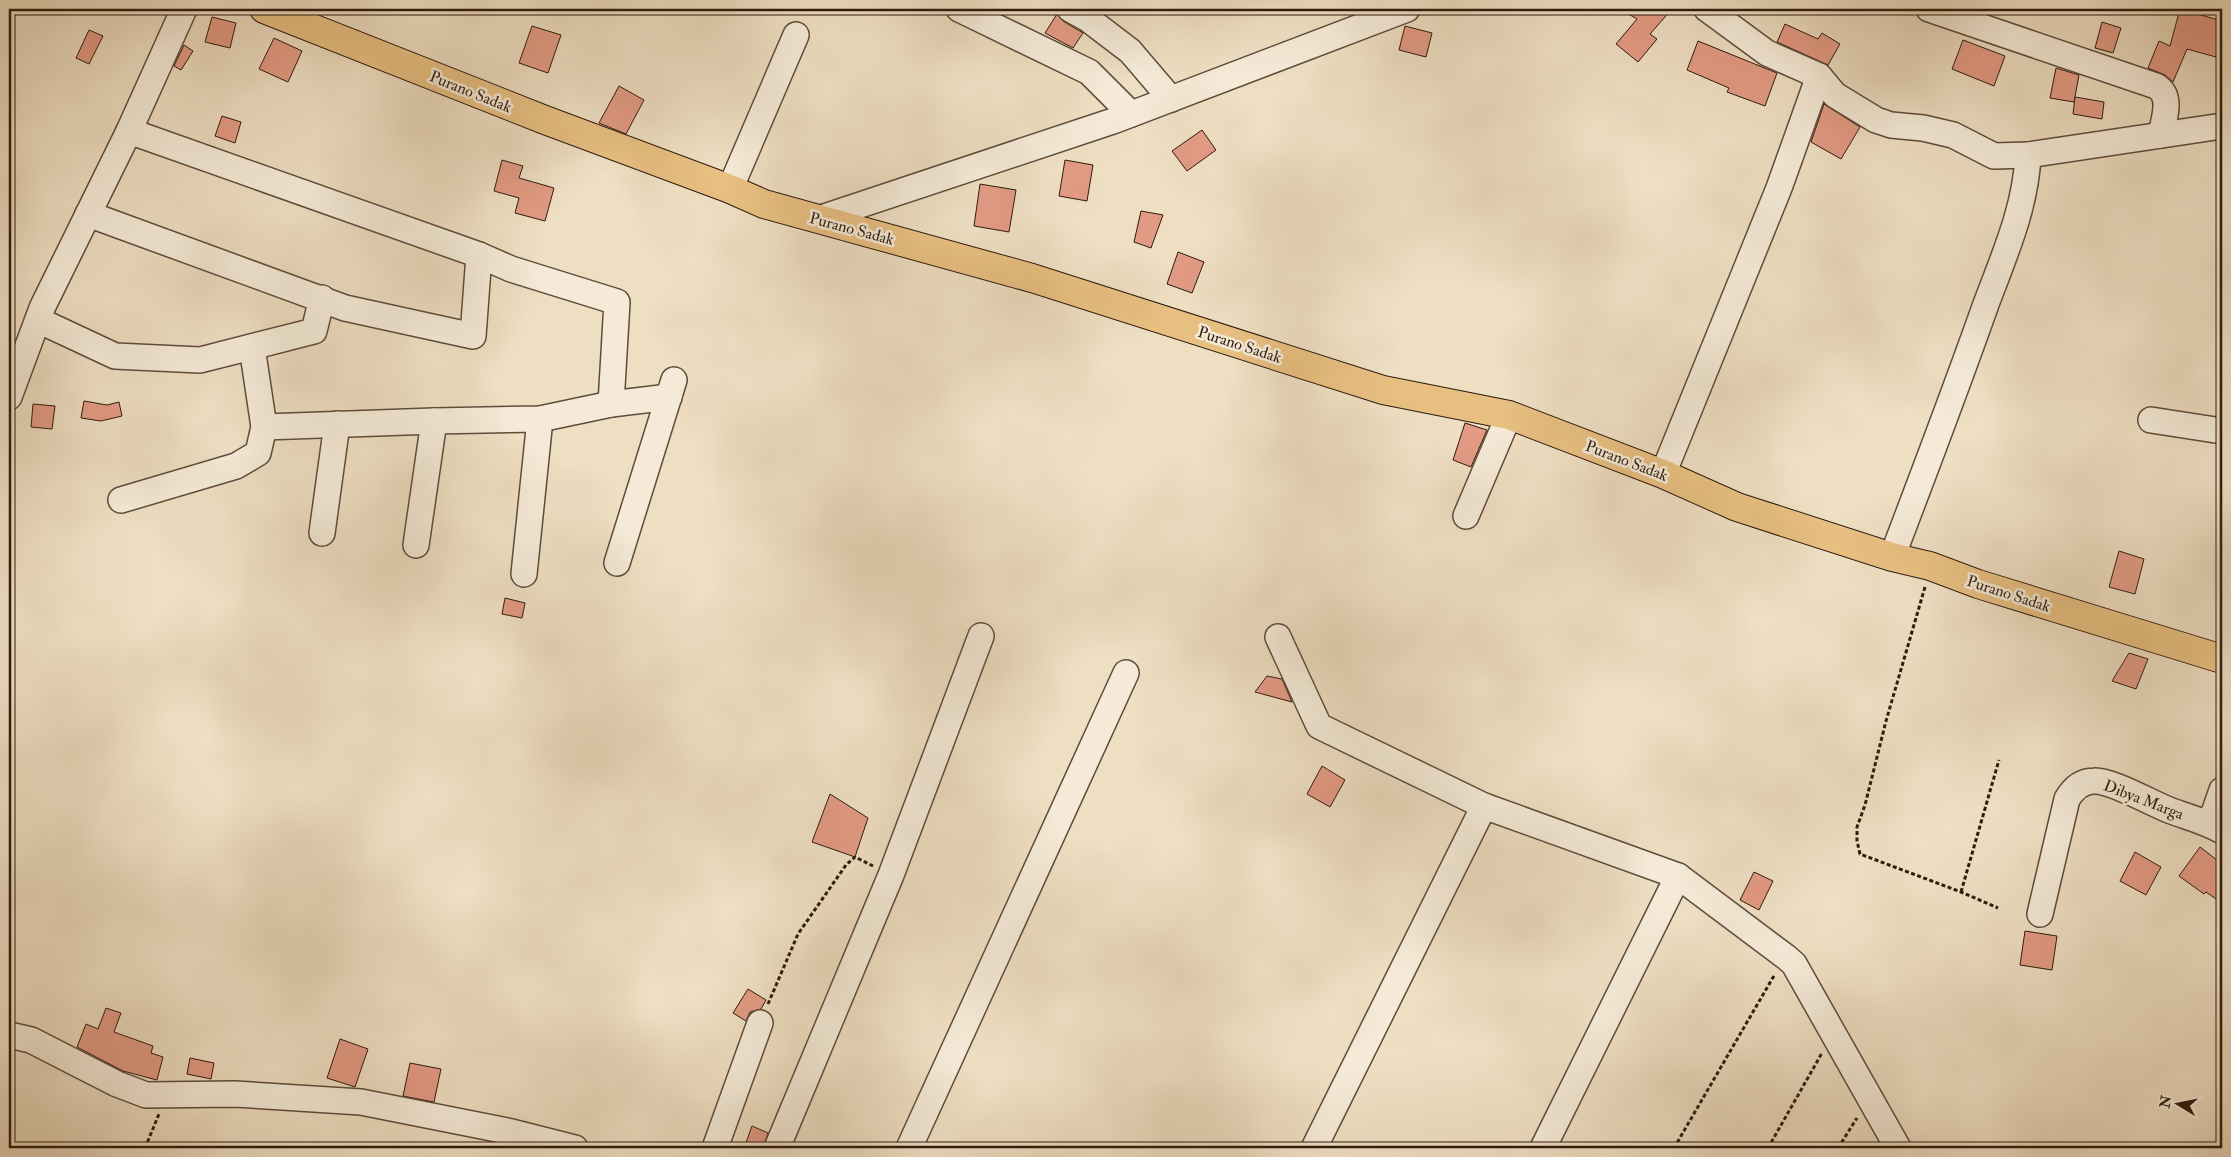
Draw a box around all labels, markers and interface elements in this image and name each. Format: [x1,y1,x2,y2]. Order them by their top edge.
street label: Purano Sadak [427,66,515,118]
street label: Purano Sadak [807,208,897,250]
street label: Purano Sadak [1195,322,1284,368]
street label: Purano Sadak [1582,436,1671,486]
street label: Purano Sadak [1964,571,2053,617]
street label: Dibya Marga [2101,776,2187,825]
north arrow [2154,1080,2204,1130]
text: N [2156,1094,2175,1110]

